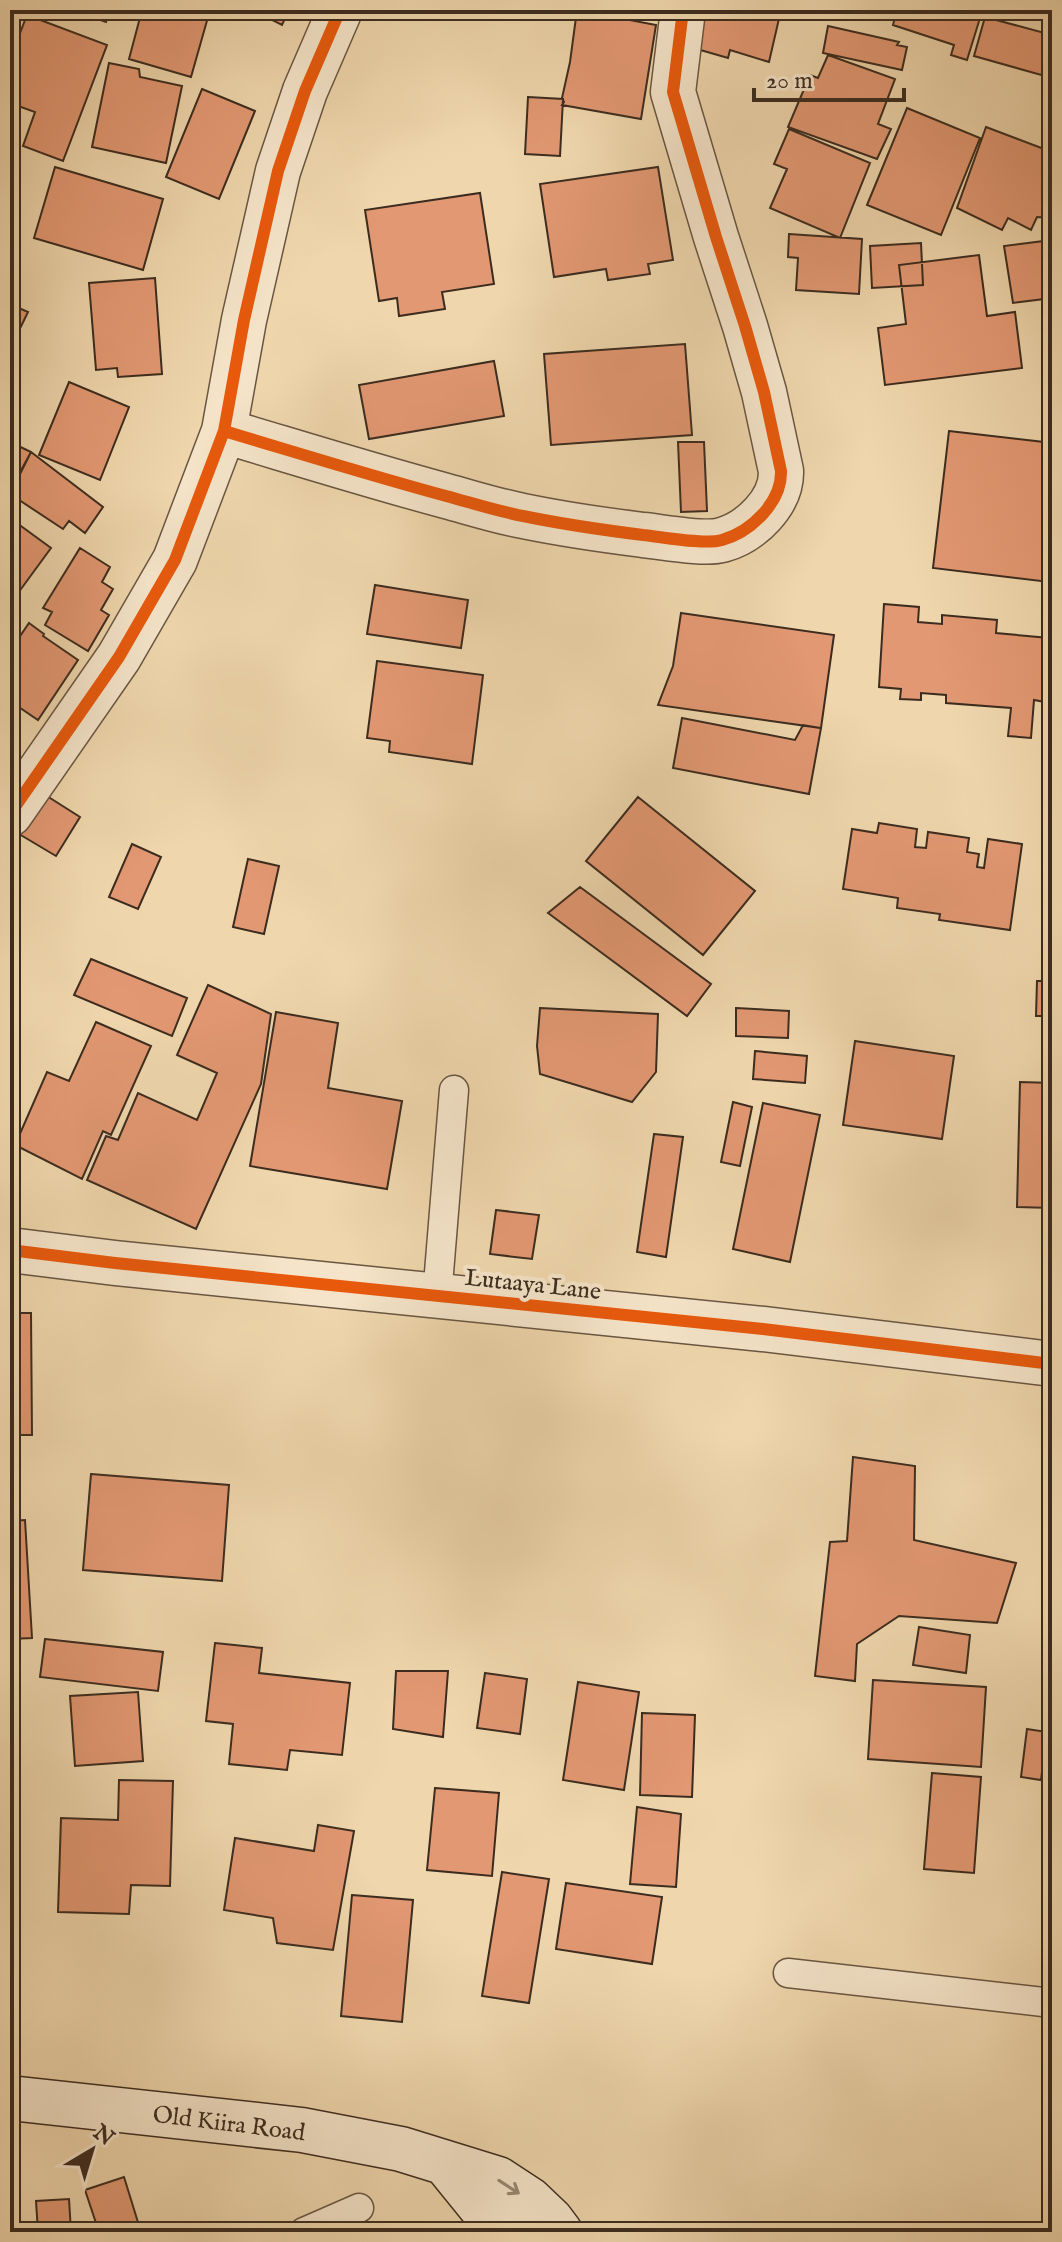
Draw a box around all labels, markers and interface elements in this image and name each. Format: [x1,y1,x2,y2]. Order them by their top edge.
scale bar [754,52,904,102]
text: 20 m [766,66,813,97]
street label: Lutaaya Lane [463,1263,602,1308]
street label: Old Kiira Road [151,2100,307,2149]
north arrow [52,2110,132,2190]
text: N [86,2118,119,2153]
one-way arrow [497,2179,520,2195]

